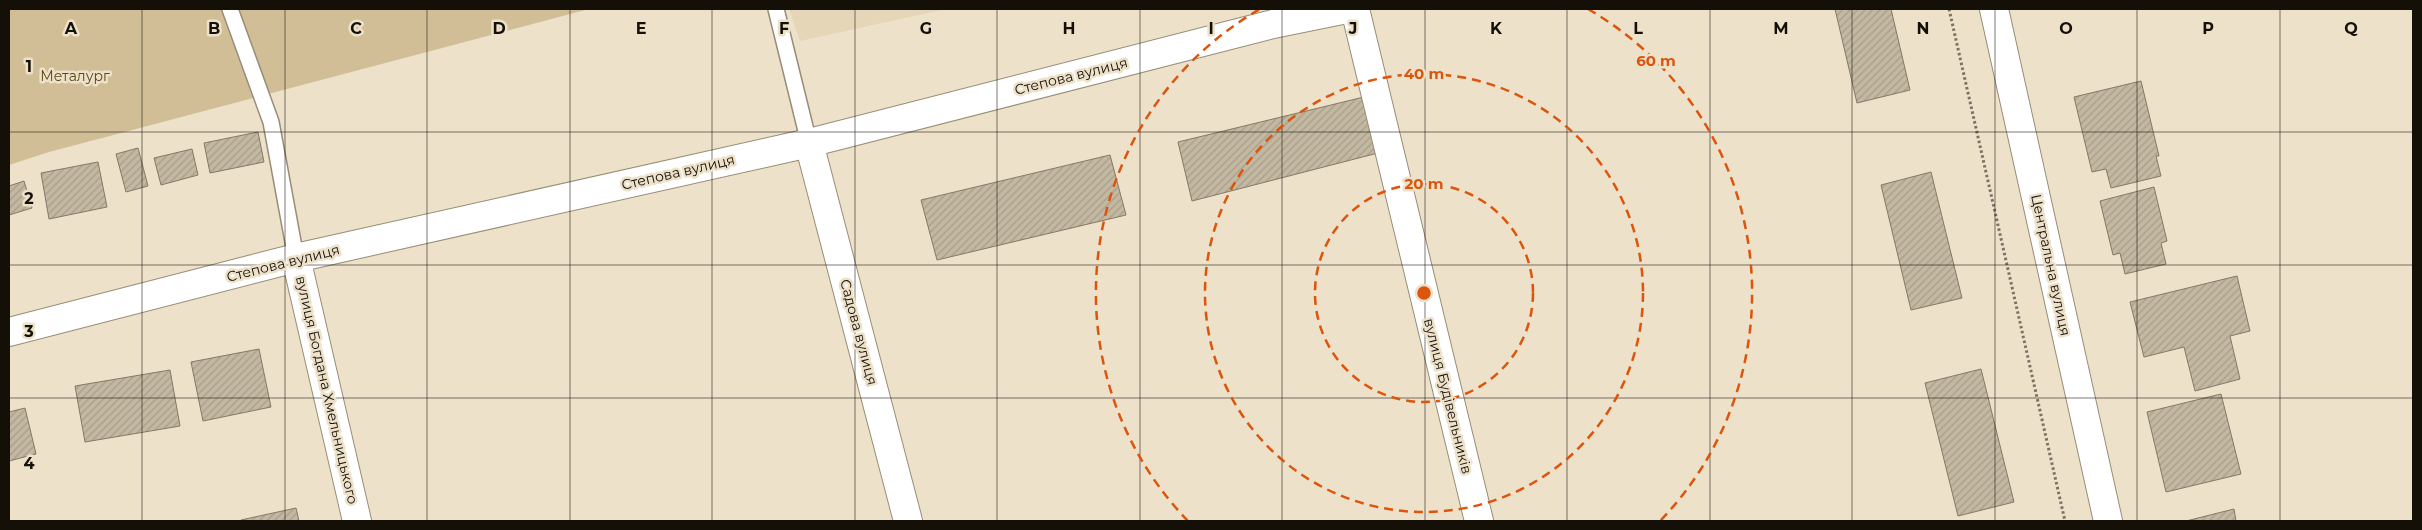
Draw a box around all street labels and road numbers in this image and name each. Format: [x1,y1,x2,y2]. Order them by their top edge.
street label: Степова вулиця [1013,53,1129,99]
street label: Степова вулиця [619,150,737,194]
street label: Центральна вулиця [2027,193,2075,337]
street label: Степова вулиця [225,240,341,286]
street label: вулиця Богдана Хмельницького [292,274,362,506]
street label: Садова вулиця [836,277,882,387]
street label: вулиця Будівельників [1420,316,1476,476]

